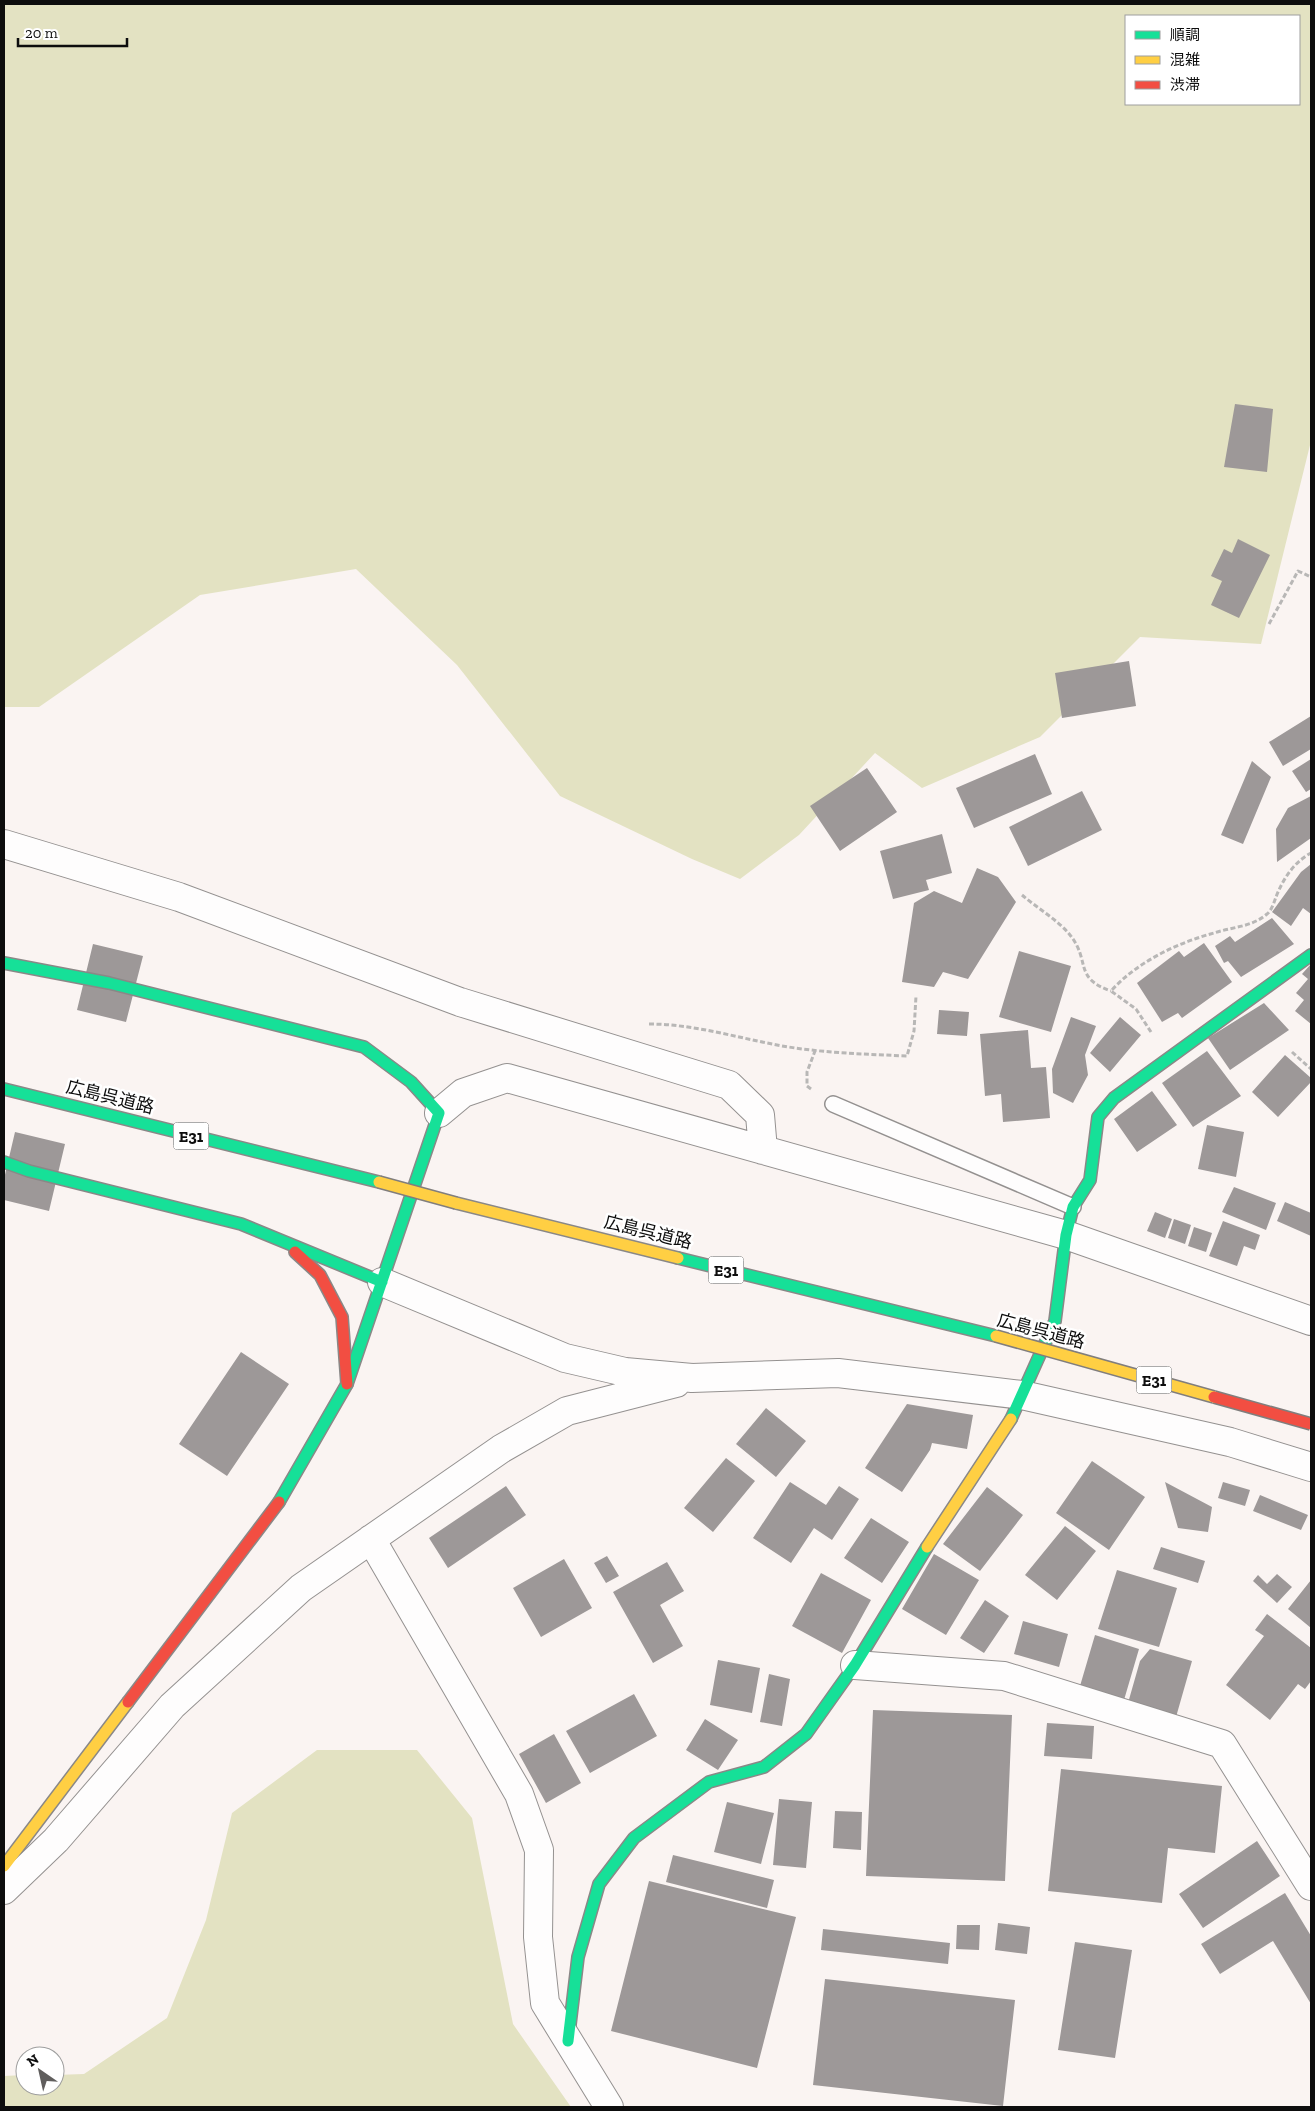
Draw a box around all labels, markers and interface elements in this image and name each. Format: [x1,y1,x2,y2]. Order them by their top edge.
scale bar [18,15,126,47]
legend [1125,15,1300,105]
text: 20 m [25,24,58,42]
text: 順調 [1170,26,1200,44]
text: 混雑 [1170,51,1200,69]
text: 渋滞 [1170,76,1200,94]
street label: 広島呉道路 [64,1075,156,1119]
road number: E31 [174,1122,208,1150]
street label: 広島呉道路 [602,1210,694,1254]
road number: E31 [708,1256,744,1284]
street label: 広島呉道路 [995,1309,1087,1353]
road number: E31 [1136,1366,1172,1394]
north arrow [15,2046,65,2096]
text: N [24,2050,42,2071]

